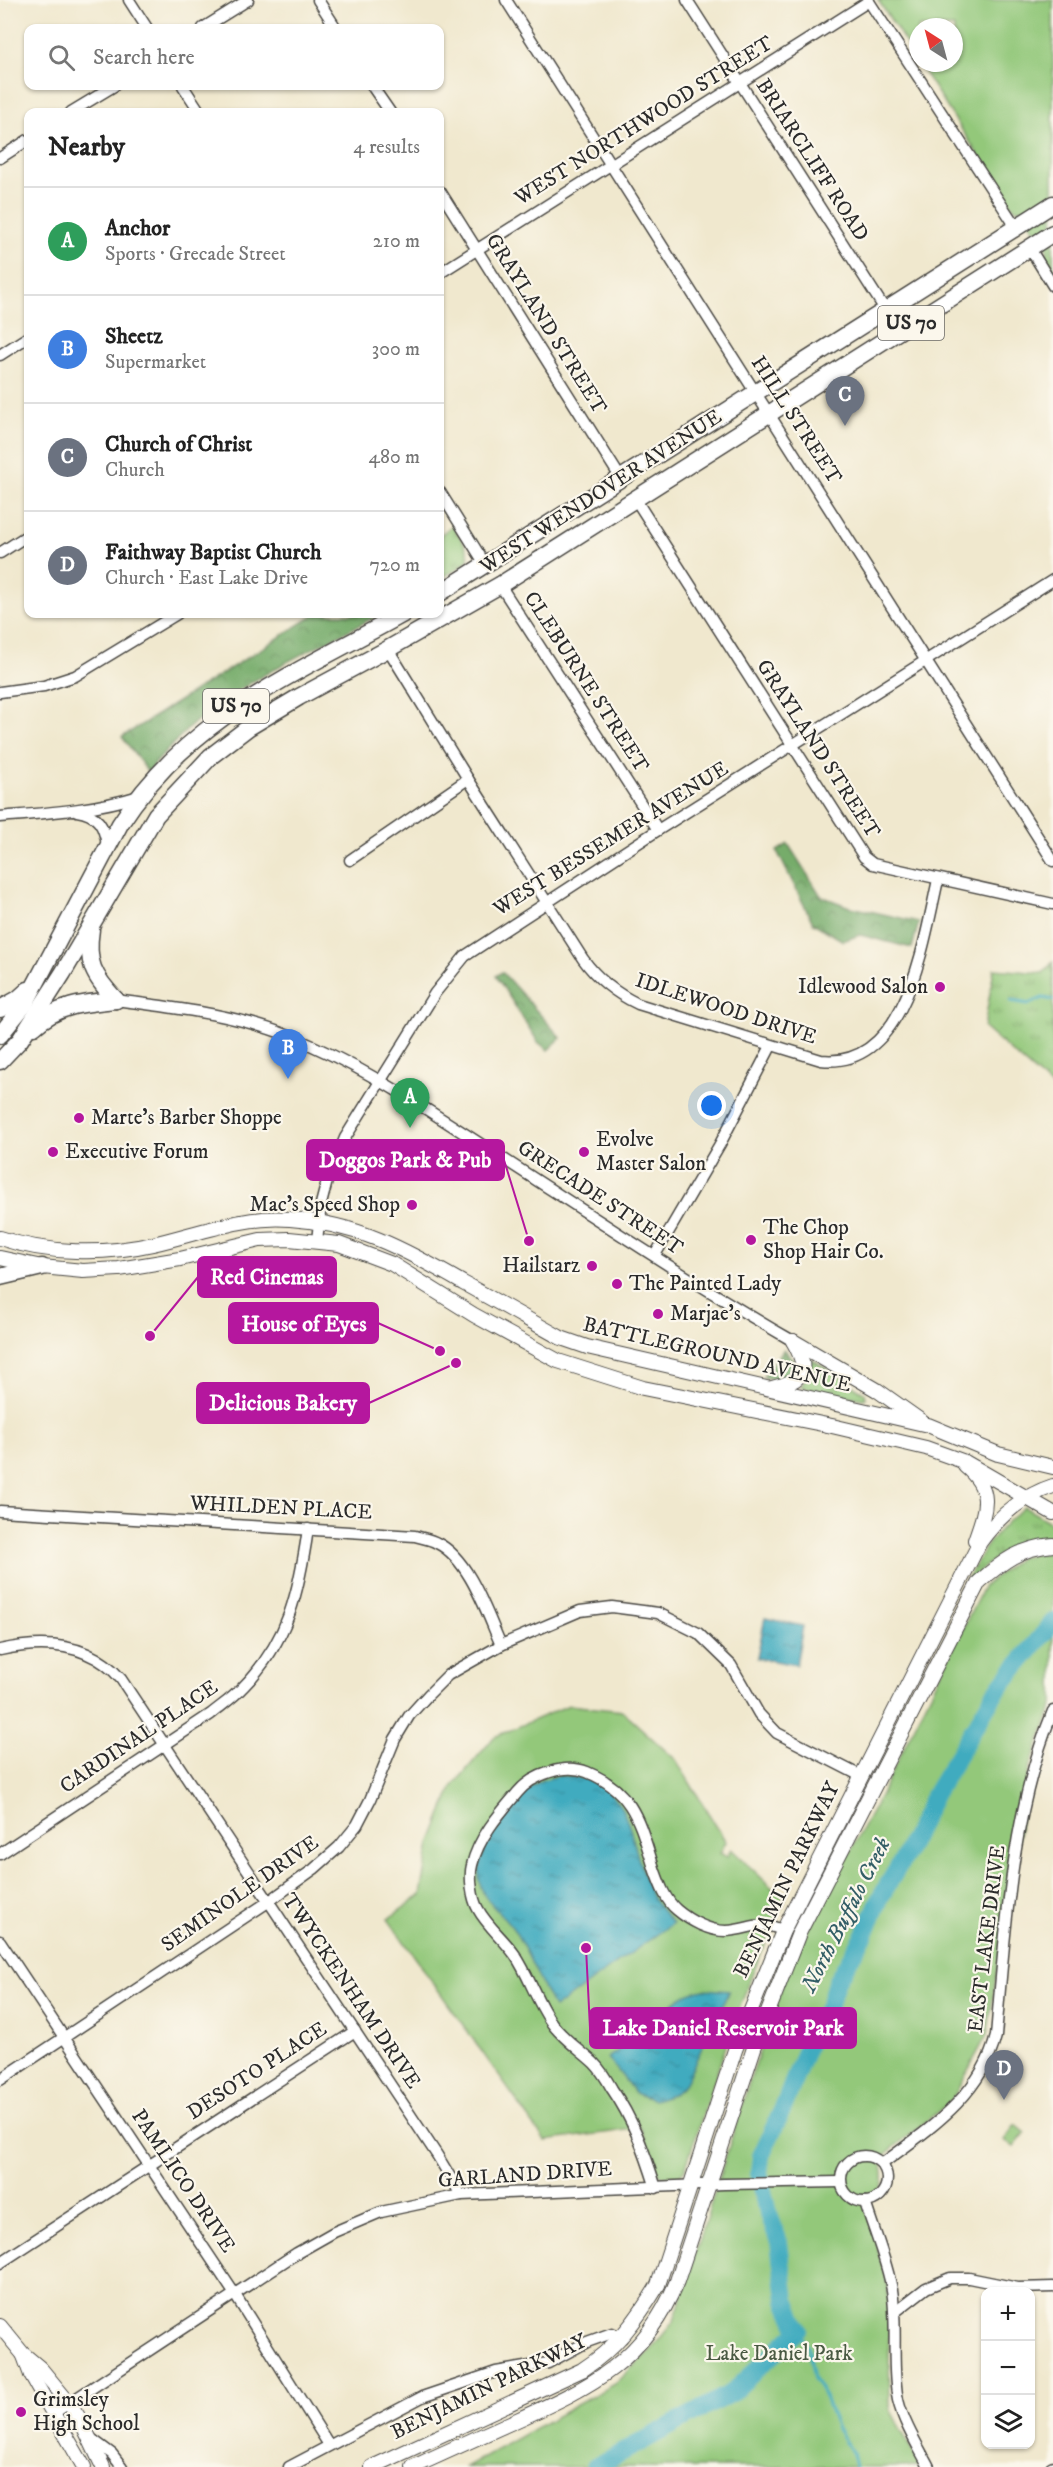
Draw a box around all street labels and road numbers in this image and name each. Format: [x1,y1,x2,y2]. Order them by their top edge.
street label: WEST NORTHWOOD STREET [509,30,778,212]
street label: BRIARCLIFF ROAD [750,74,874,246]
street label: GRAYLAND STREET [480,229,612,419]
road number: US 70 [878,306,944,340]
street label: HILL STREET [745,351,847,489]
street label: WEST WENDOVER AVENUE [474,404,727,581]
street label: CLEBURNE STREET [518,587,654,777]
street label: GRAYLAND STREET [750,655,886,843]
road number: US 70 [203,689,269,723]
street label: WEST BESSEMER AVENUE [488,756,733,923]
street label: IDLEWOOD DRIVE [632,967,820,1051]
street label: GRECADE STREET [512,1135,688,1261]
street label: BATTLEGROUND AVENUE [580,1311,854,1399]
street label: WHILDEN PLACE [188,1490,373,1526]
street label: CARDINAL PLACE [55,1674,223,1799]
street label: BENJAMIN PARKWAY [728,1777,846,1982]
street label: SEMINOLE DRIVE [156,1830,324,1958]
street label: EAST LAKE DRIVE [963,1844,1011,2034]
street label: TWYCKENHAM DRIVE [276,1888,426,2094]
street label: DESOTO PLACE [182,2016,332,2126]
street label: PAMLICO DRIVE [125,2104,241,2258]
street label: GARLAND DRIVE [437,2156,613,2194]
street label: BENJAMIN PARKWAY [387,2328,592,2446]

